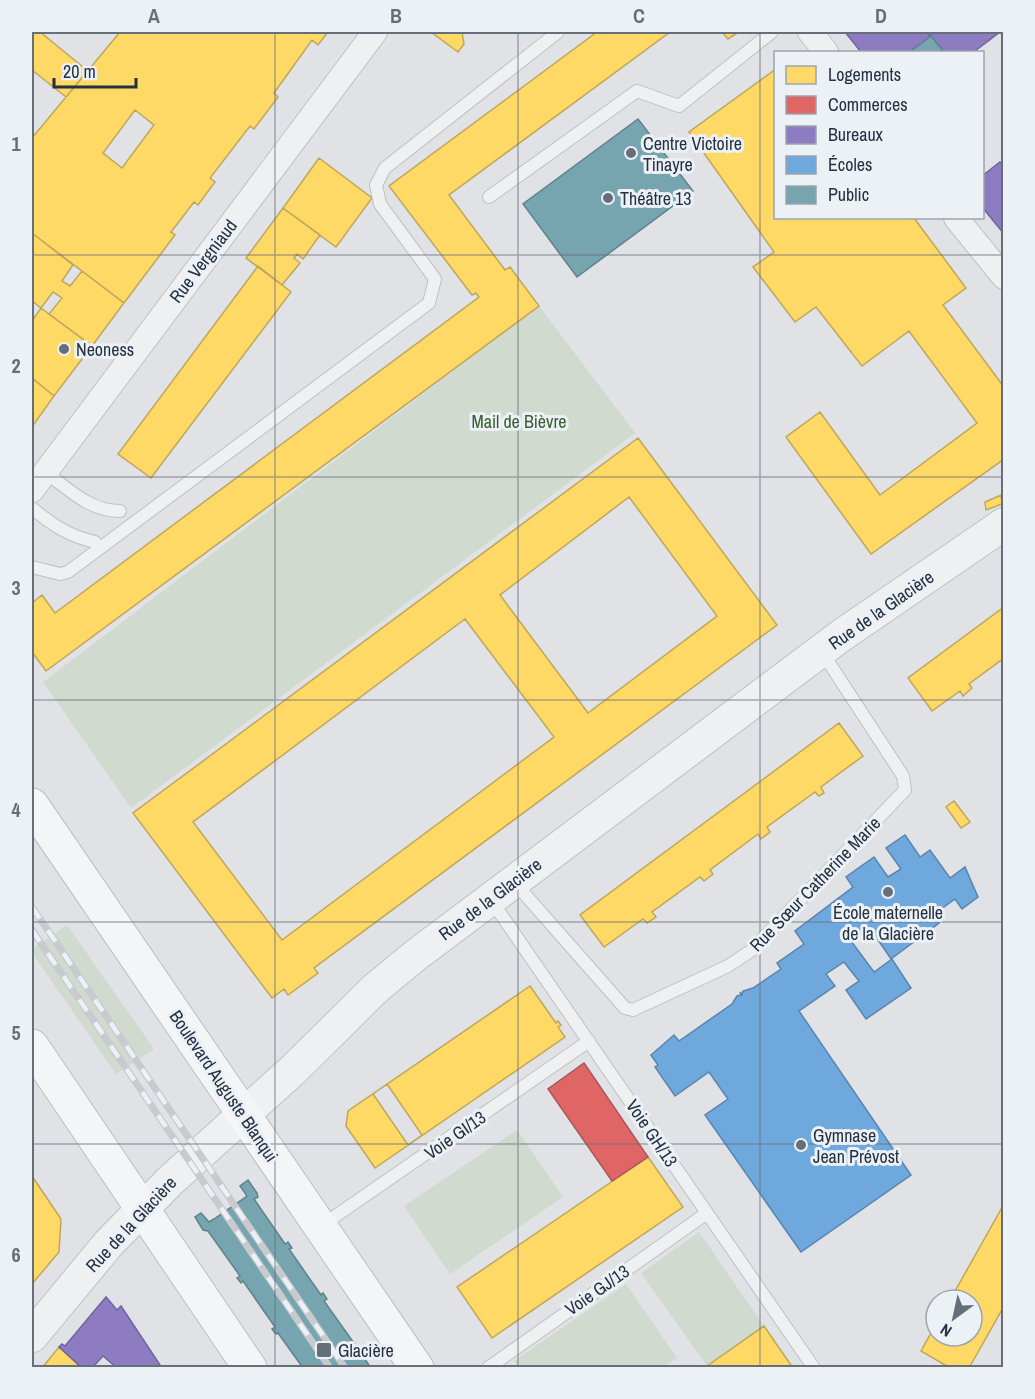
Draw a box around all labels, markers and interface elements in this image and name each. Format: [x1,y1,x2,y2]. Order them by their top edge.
text: A [148,2,160,29]
text: B [390,2,402,29]
text: C [633,2,645,29]
text: D [875,2,887,29]
scale bar [54,51,136,89]
legend [774,51,984,219]
text: 20 m [63,59,96,84]
text: Logements [828,62,901,87]
text: Commerces [828,92,908,117]
text: Bureaux [828,122,884,147]
text: 1 [11,130,21,157]
place label: Centre Victoire Tinayre [643,131,742,177]
marker: Centre Victoire Tinayre [624,146,638,160]
text: Écoles [828,152,872,177]
text: Public [828,182,869,207]
place label: Théâtre 13 [620,186,691,211]
marker: Théâtre 13 [601,191,615,205]
street label: Rue Vergniaud [163,214,243,308]
place label: Neoness [76,337,134,362]
marker: Neoness [57,342,71,356]
text: 2 [11,352,21,379]
park label: Mail de Bièvre [471,409,567,434]
street label: Rue de la Glacière [823,564,939,656]
text: 3 [11,574,21,601]
text: 4 [11,796,21,823]
street label: Rue Sœur Catherine Marie [744,811,886,957]
street label: Rue de la Glacière [433,852,547,946]
marker: École maternelle de la Glacière [881,885,895,899]
place label: École maternelle de la Glacière [833,900,943,946]
street label: Boulevard Auguste Blanqui [164,1005,284,1167]
text: 5 [11,1019,21,1046]
street label: Voie GH/13 [620,1094,684,1172]
street label: Voie GI/13 [419,1105,491,1165]
place label: Gymnase Jean Prévost [813,1123,899,1169]
marker: Gymnase Jean Prévost [794,1138,808,1152]
street label: Rue de la Glacière [80,1170,182,1278]
text: 6 [11,1241,21,1268]
street label: Voie GJ/13 [560,1259,634,1321]
north arrow [924,1288,984,1348]
text: N [936,1319,956,1342]
place label: Glacière [338,1338,394,1363]
marker: Glacière [315,1341,333,1359]

